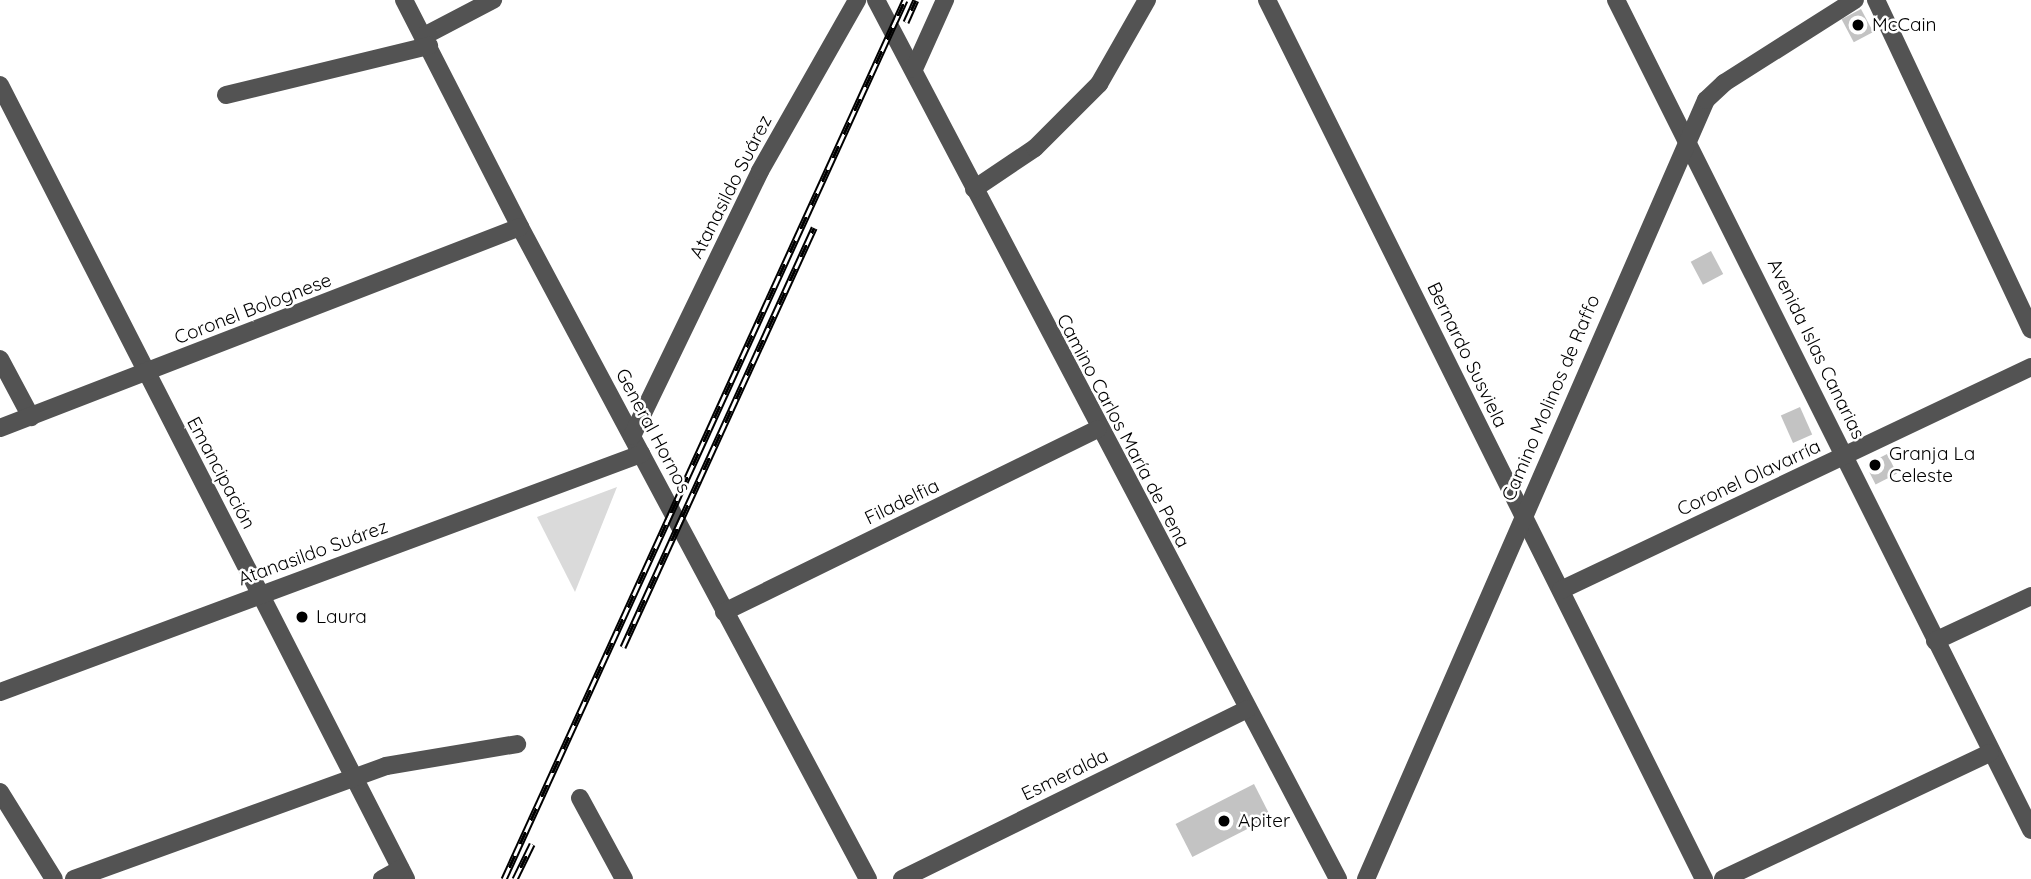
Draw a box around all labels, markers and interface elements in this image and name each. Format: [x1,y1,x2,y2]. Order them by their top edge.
place label: McCain [1872,14,1937,36]
marker: McCain [1850,17,1866,33]
street label: Atanasildo Suárez [685,112,777,262]
street label: Avenida Islas Canarias [1762,255,1870,443]
street label: Coronel Bolognese [171,269,335,349]
street label: Bernardo Susviela [1422,279,1512,431]
street label: Camino Molinos de Raffo [1497,291,1605,505]
street label: Camino Carlos María de Pena [1052,310,1194,552]
street label: General Hornos [611,365,695,497]
street label: Emancipación [182,413,260,533]
street label: Coronel Olavarría [1674,435,1824,521]
place label: Granja La Celeste [1889,443,1975,487]
marker: Granja La Celeste [1867,457,1883,473]
street label: Filadelfia [861,474,943,530]
street label: Atanasildo Suárez [235,515,391,591]
place label: Laura [316,606,367,628]
marker: Laura [294,609,310,625]
street label: Esmeralda [1018,744,1112,806]
place label: Apiter [1238,810,1290,832]
marker: Apiter [1216,813,1232,829]

